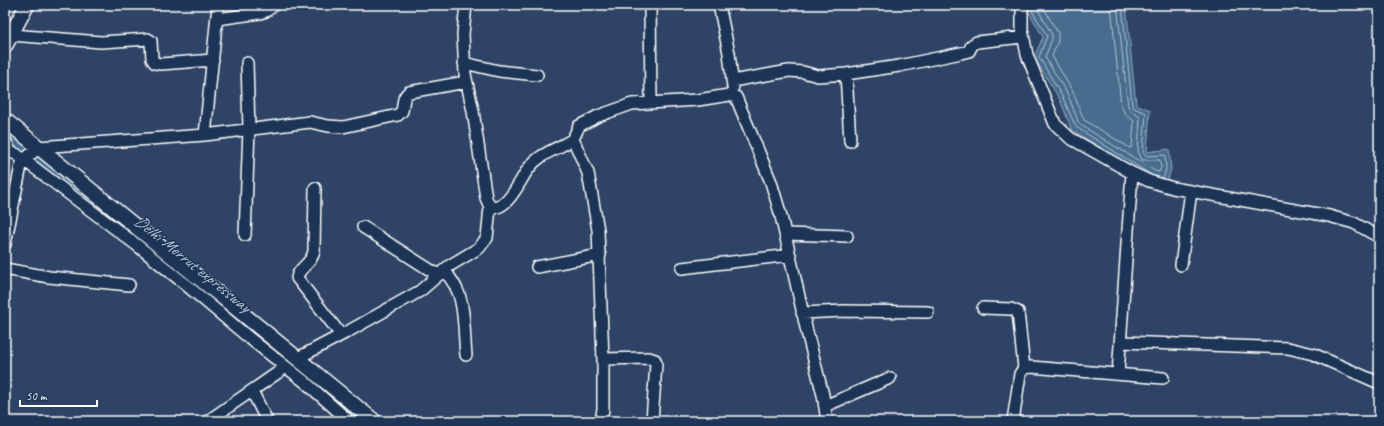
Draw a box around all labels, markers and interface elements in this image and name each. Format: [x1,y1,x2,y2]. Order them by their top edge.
water label: Delhi Merrut expressway [131,210,257,318]
scale bar [20,382,97,408]
text: 50 m [26,388,48,404]

